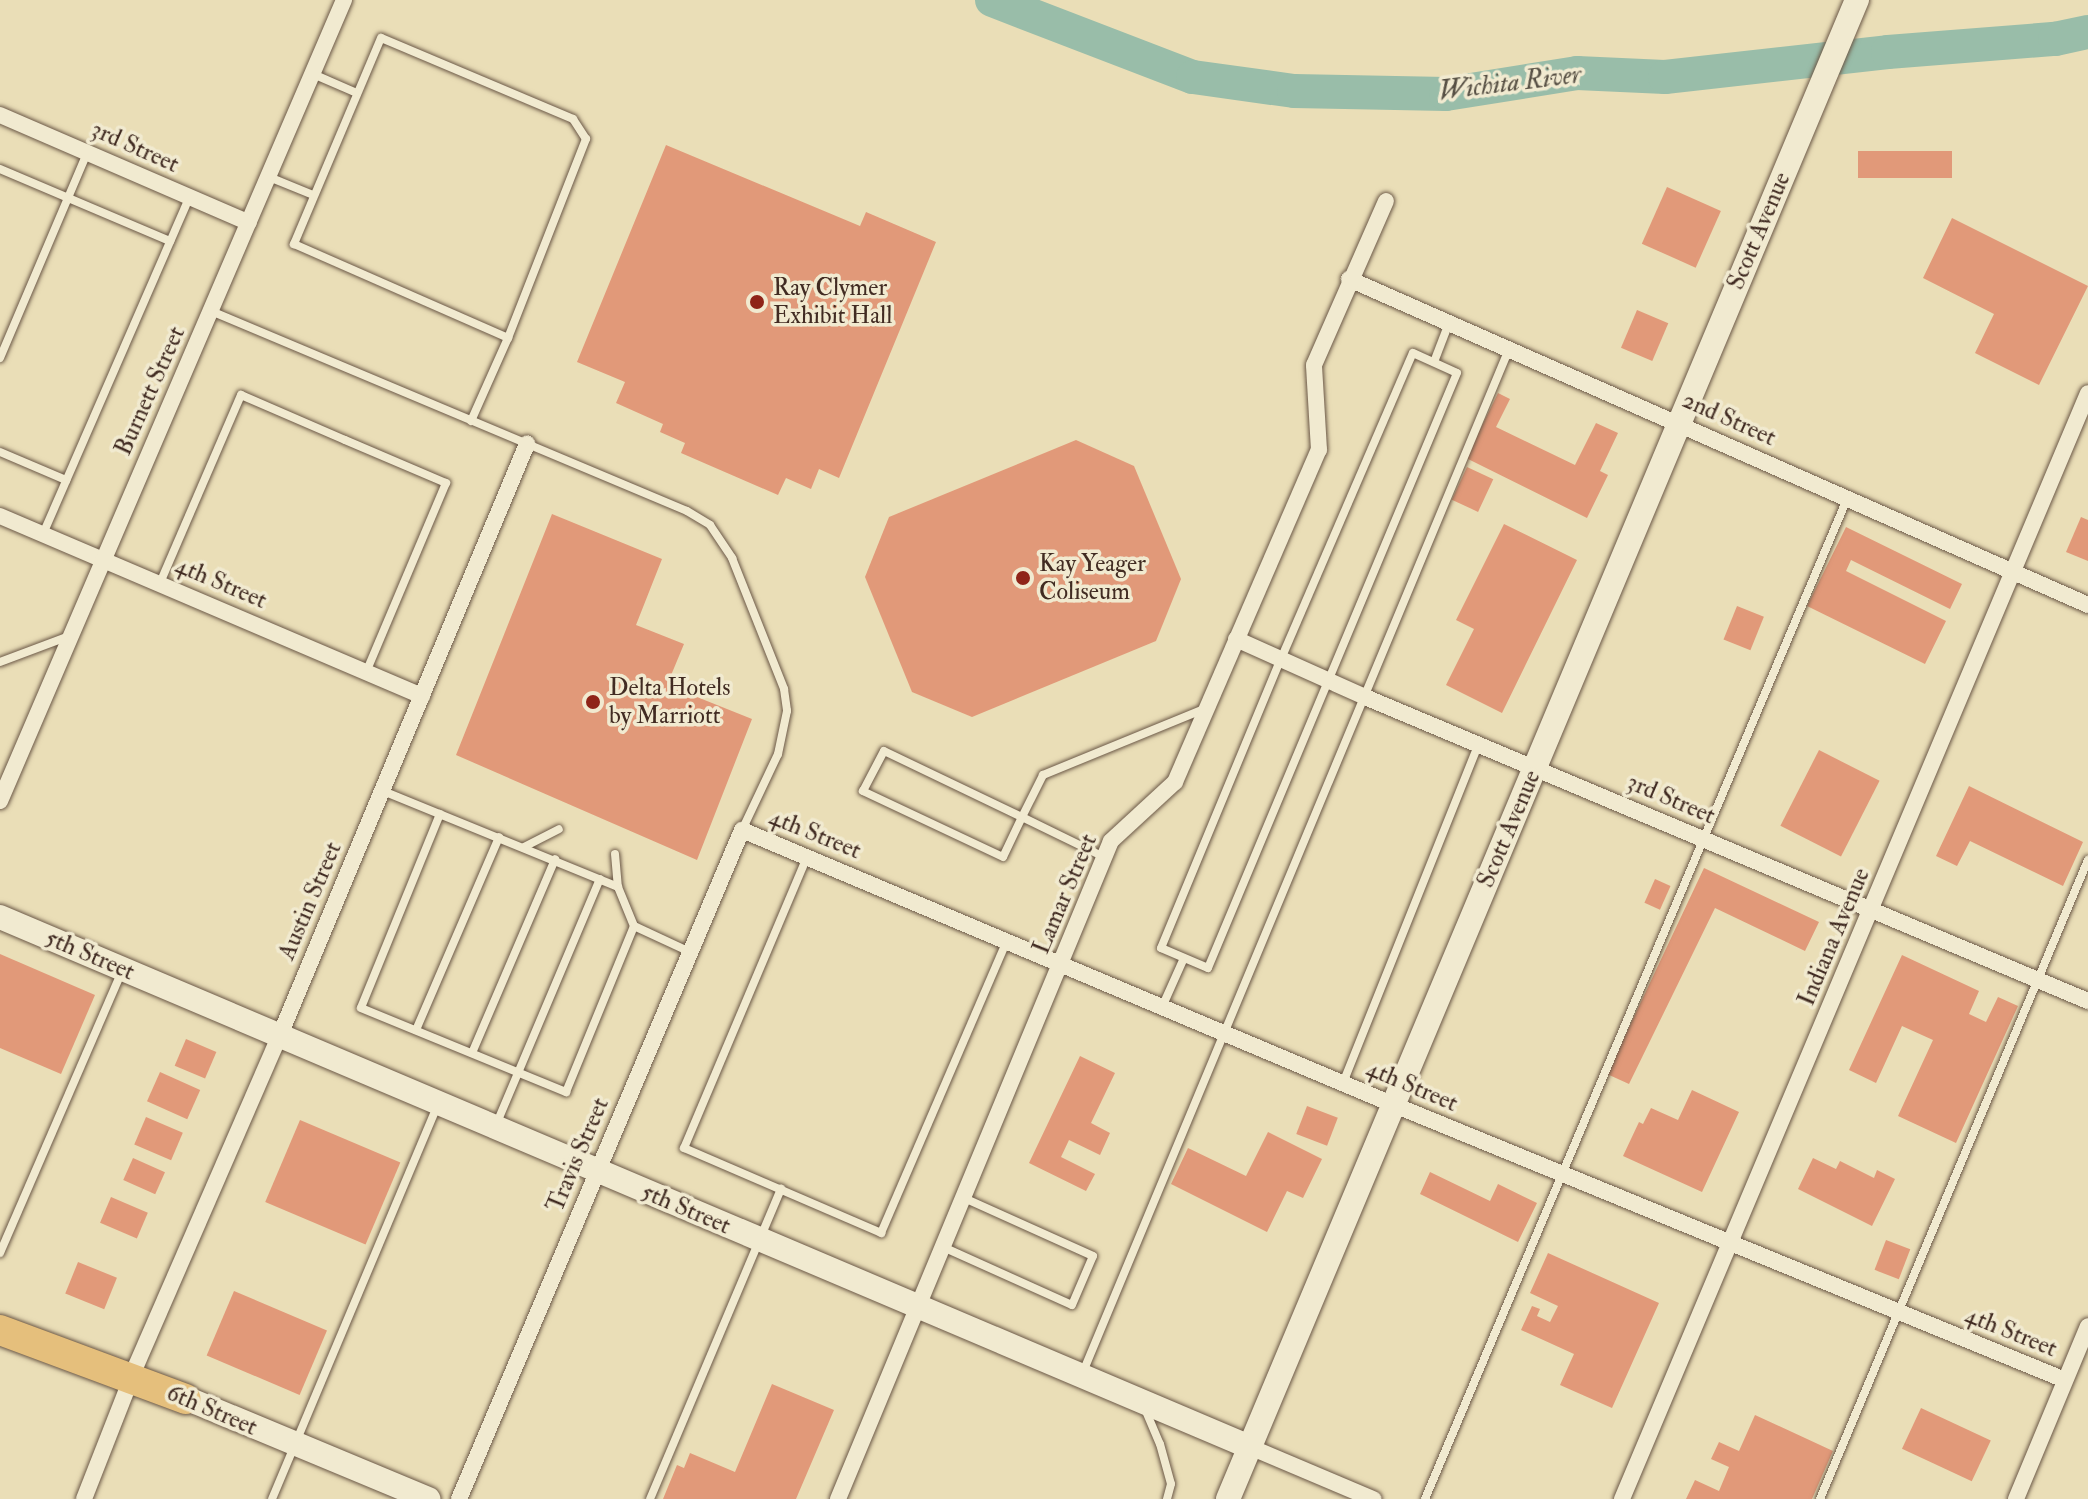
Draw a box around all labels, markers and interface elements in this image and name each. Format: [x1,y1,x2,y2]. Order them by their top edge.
water label: Wichita River [1437,60,1583,108]
street label: 3rd Street [87,115,183,179]
street label: Scott Avenue [1721,168,1797,294]
place label: Ray Clymer Exhibit Hall [773,274,892,330]
marker: Ray Clymer Exhibit Hall [748,293,766,311]
street label: Burnett Street [109,322,191,460]
street label: 2nd Street [1678,386,1780,452]
place label: Kay Yeager Coliseum [1039,550,1146,606]
street label: 4th Street [171,551,271,615]
marker: Kay Yeager Coliseum [1014,569,1032,587]
place label: Delta Hotels by Marriott [609,674,730,730]
marker: Delta Hotels by Marriott [584,693,602,711]
street label: Scott Avenue [1471,766,1547,892]
street label: 3rd Street [1623,768,1719,830]
street label: 4th Street [765,803,865,865]
street label: Lamar Street [1027,830,1103,958]
street label: Austin Street [272,838,348,964]
street label: Indiana Avenue [1792,864,1876,1010]
street label: 5th Street [41,923,139,987]
street label: 4th Street [1362,1054,1462,1118]
street label: Travis Street [541,1093,615,1217]
street label: 5th Street [637,1177,735,1241]
street label: 4th Street [1961,1301,2061,1363]
street label: 6th Street [162,1378,262,1442]

